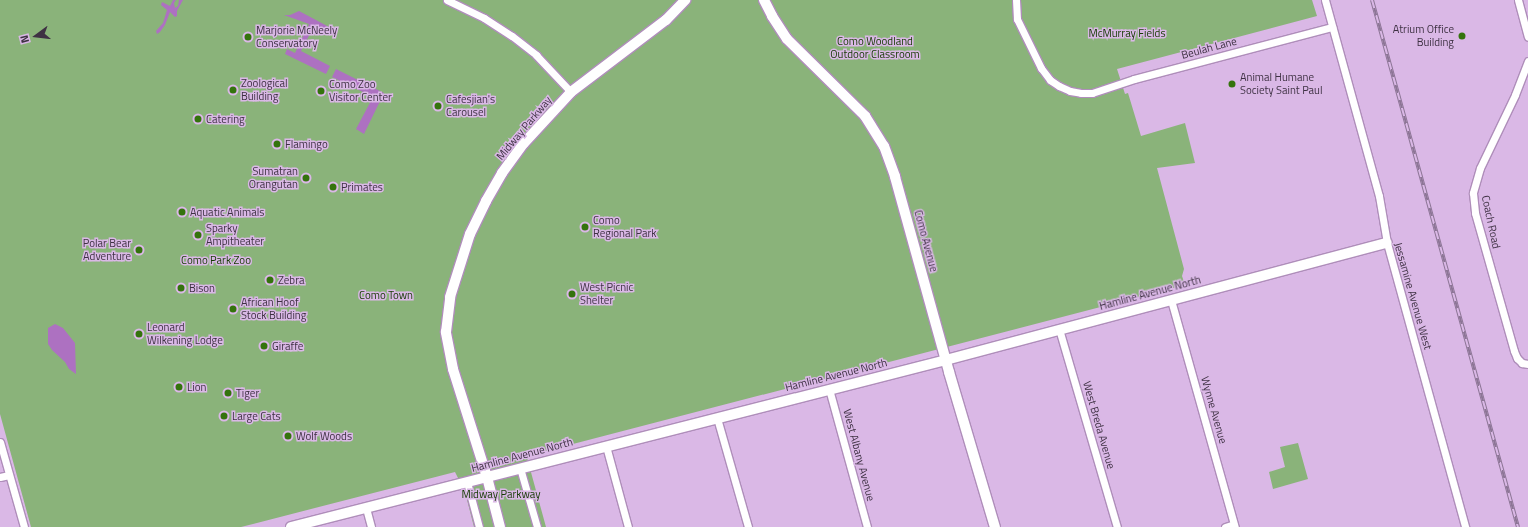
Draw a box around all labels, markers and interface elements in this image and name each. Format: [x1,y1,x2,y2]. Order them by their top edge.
north arrow [16,16,56,56]
place label: Atrium Office Building [1393,23,1454,49]
place label: Marjorie McNeely Conservatory [256,24,337,50]
park label: McMurray Fields [1088,26,1166,40]
marker: Atrium Office Building [1457,31,1467,41]
marker: Marjorie McNeely Conservatory [243,32,253,42]
text: N [16,33,33,45]
street label: Beulah Lane [1180,34,1238,62]
park label: Como Woodland Outdoor Classroom [830,35,920,61]
place label: Animal Humane Society Saint Paul [1240,71,1322,97]
place label: Zoological Building [241,77,288,103]
place label: Como Zoo Visitor Center [329,78,392,104]
marker: Animal Humane Society Saint Paul [1227,79,1237,89]
marker: Zoological Building [228,85,238,95]
marker: Como Zoo Visitor Center [316,86,326,96]
place label: Cafesjian's Carousel [446,93,495,119]
street label: Midway Parkway [494,93,554,163]
marker: Cafesjian's Carousel [433,101,443,111]
place label: Catering [206,112,245,126]
marker: Catering [193,114,203,124]
place label: Flamingo [285,137,328,151]
marker: Flamingo [272,139,282,149]
place label: Sumatran Orangutan [249,165,298,191]
marker: Sumatran Orangutan [301,173,311,183]
place label: Primates [341,180,383,194]
marker: Primates [328,182,338,192]
street label: Coach Road [1479,194,1503,250]
place label: Aquatic Animals [190,205,264,219]
marker: Aquatic Animals [177,207,187,217]
street label: Como Avenue [911,209,941,273]
place label: Como Regional Park [593,214,657,240]
place label: Sparky Ampitheater [206,222,264,248]
marker: Como Regional Park [580,222,590,232]
marker: Sparky Ampitheater [193,230,203,240]
place label: Polar Bear Adventure [83,237,131,263]
street label: Jessamine Avenue West [1391,241,1435,351]
marker: Polar Bear Adventure [134,245,144,255]
park label: Como Park Zoo [181,253,251,267]
place label: Zebra [278,273,304,287]
street label: Hamline Avenue North [1098,273,1202,313]
marker: Zebra [265,275,275,285]
place label: Bison [189,281,215,295]
place label: West Picnic Shelter [580,281,633,307]
marker: Bison [176,283,186,293]
park label: Como Town [359,288,413,302]
marker: West Picnic Shelter [567,289,577,299]
place label: African Hoof Stock Building [241,296,306,322]
marker: African Hoof Stock Building [228,304,238,314]
place label: Leonard Wilkening Lodge [147,321,223,347]
marker: Leonard Wilkening Lodge [134,329,144,339]
place label: Giraffe [272,339,303,353]
marker: Giraffe [259,341,269,351]
street label: Hamline Avenue North [784,356,888,394]
street label: Wynne Avenue [1198,375,1230,445]
place label: Lion [187,380,206,394]
street label: West Breda Avenue [1080,380,1118,470]
marker: Lion [174,382,184,392]
place label: Tiger [236,386,259,400]
marker: Tiger [223,388,233,398]
street label: West Albany Avenue [840,407,878,503]
place label: Large Cats [232,409,281,423]
marker: Large Cats [219,411,229,421]
place label: Wolf Woods [296,429,352,443]
marker: Wolf Woods [283,431,293,441]
street label: Hamline Avenue North [470,435,574,475]
park label: Midway Parkway [461,487,541,501]

